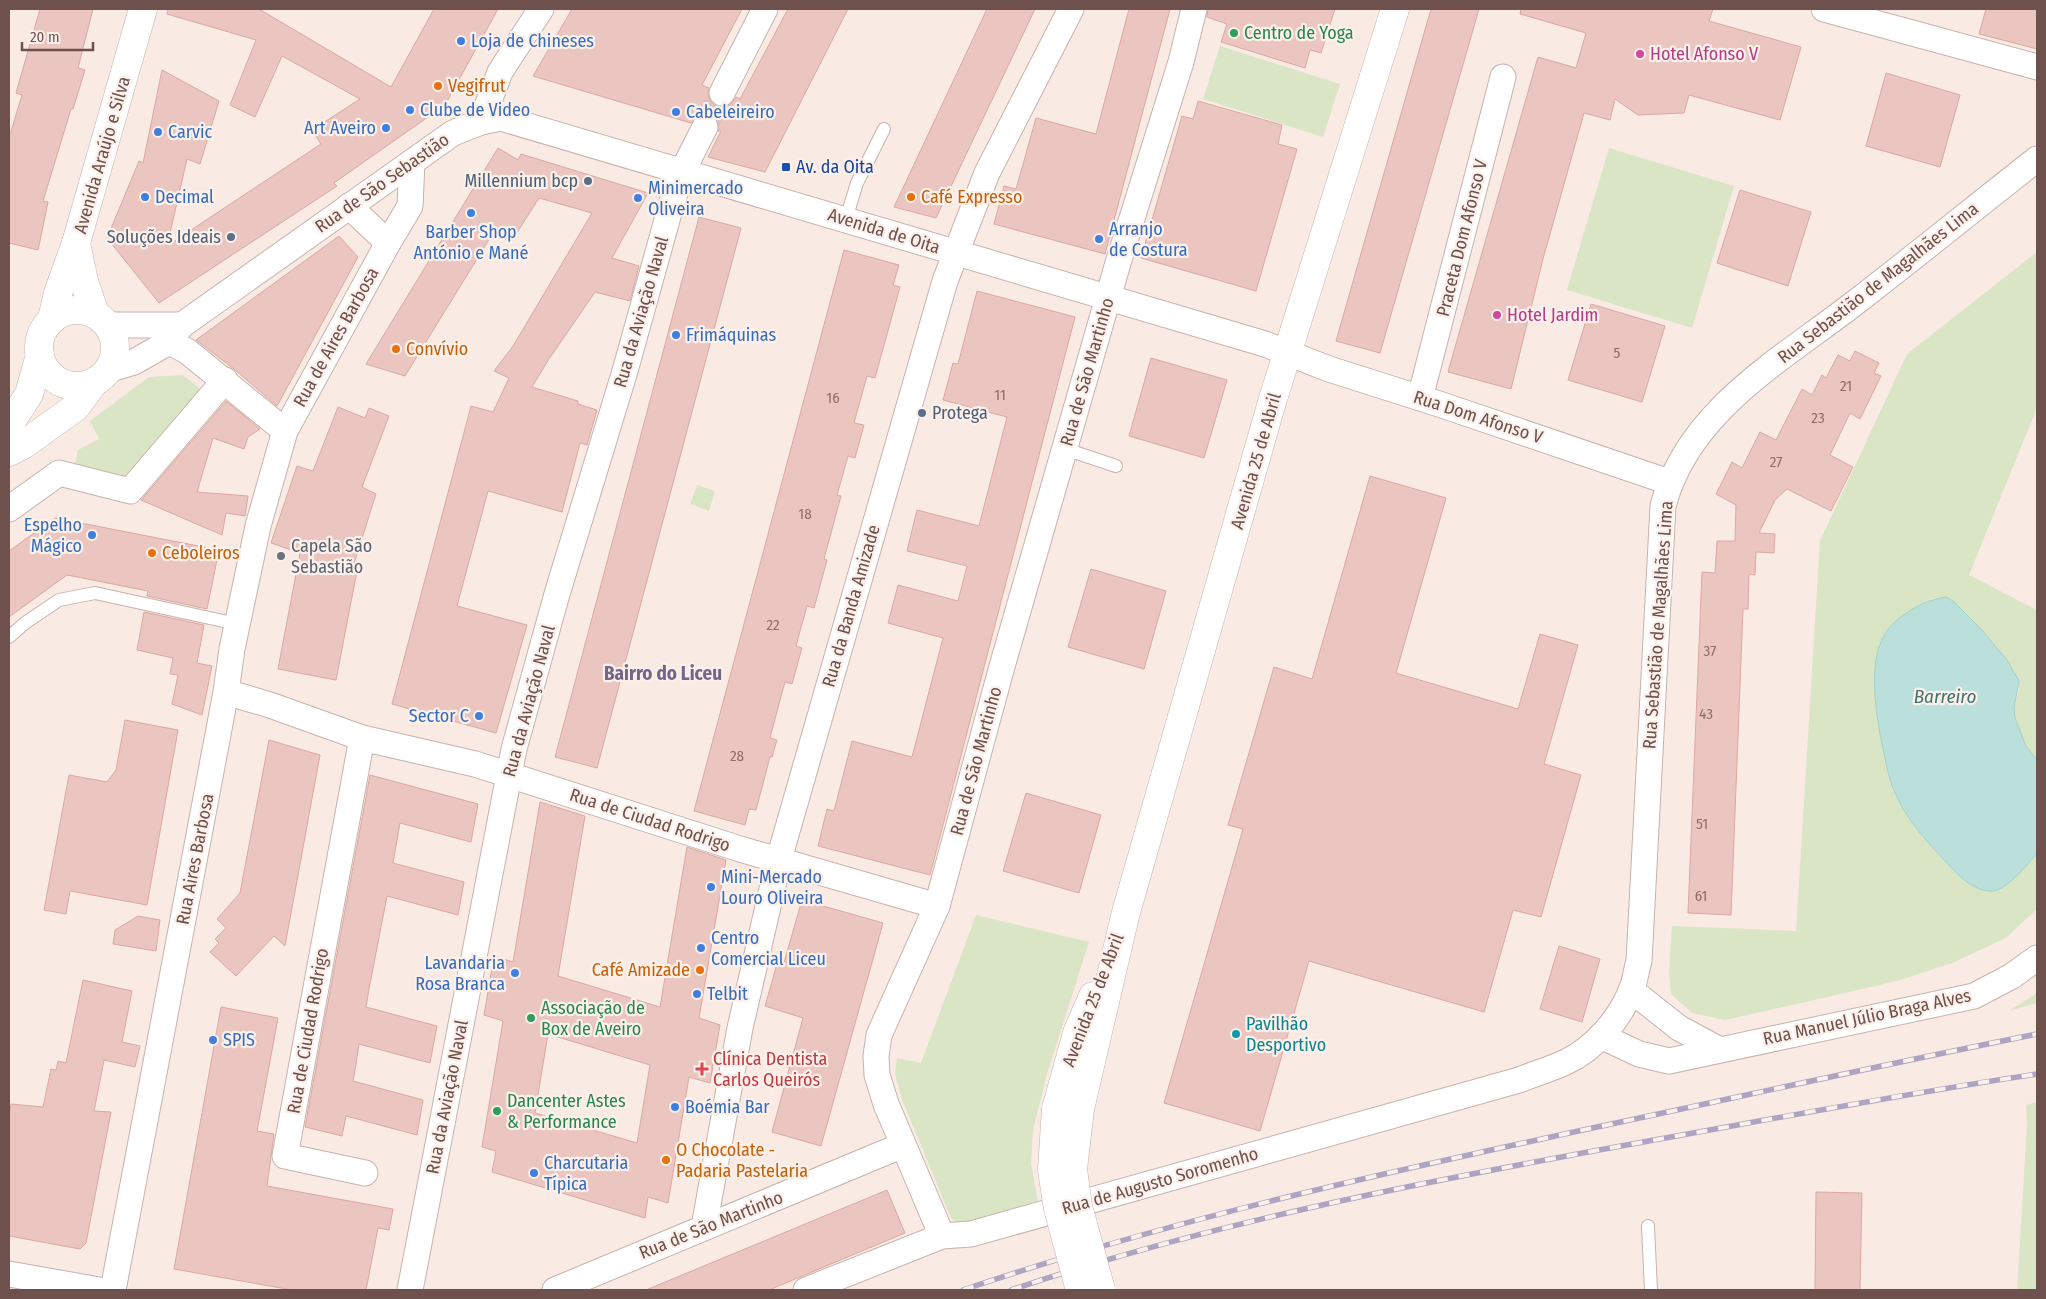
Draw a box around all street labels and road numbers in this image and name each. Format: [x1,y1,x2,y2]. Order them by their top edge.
street label: Avenida Araújo e Silva [69,74,135,236]
street label: Rua de São Sebastião [311,128,453,238]
street label: Praceta Dom Afonso V [1432,156,1492,319]
street label: Rua Sebastião de Magalhães Lima [1773,198,1983,368]
street label: Avenida de Oita [825,203,943,259]
street label: Rua da Aviação Naval [609,234,673,390]
street label: Rua de Aires Barbosa [289,263,384,411]
street label: Rua de São Martinho [1055,295,1119,449]
street label: Rua Dom Afonso V [1411,386,1546,449]
street label: Avenida 25 de Abril [1226,390,1286,532]
street label: Rua Sebastião de Magalhães Lima [1638,500,1678,750]
street label: Rua da Banda Amizade [817,522,885,690]
street label: Rua da Aviação Naval [498,622,560,779]
street label: Rua de São Martinho [946,684,1006,838]
street label: Rua de Ciudad Rodrigo [567,784,733,856]
street label: Rua Aires Barbosa [171,791,219,926]
street label: Avenida 25 de Abril [1057,930,1129,1070]
street label: Rua de Ciudad Rodrigo [283,947,333,1115]
street label: Rua Manuel Júlio Braga Alves [1761,984,1973,1050]
street label: Rua da Aviação Naval [421,1018,473,1176]
street label: Rua de Augusto Soromenho [1059,1142,1261,1220]
street label: Rua de São Martinho [636,1186,786,1264]

